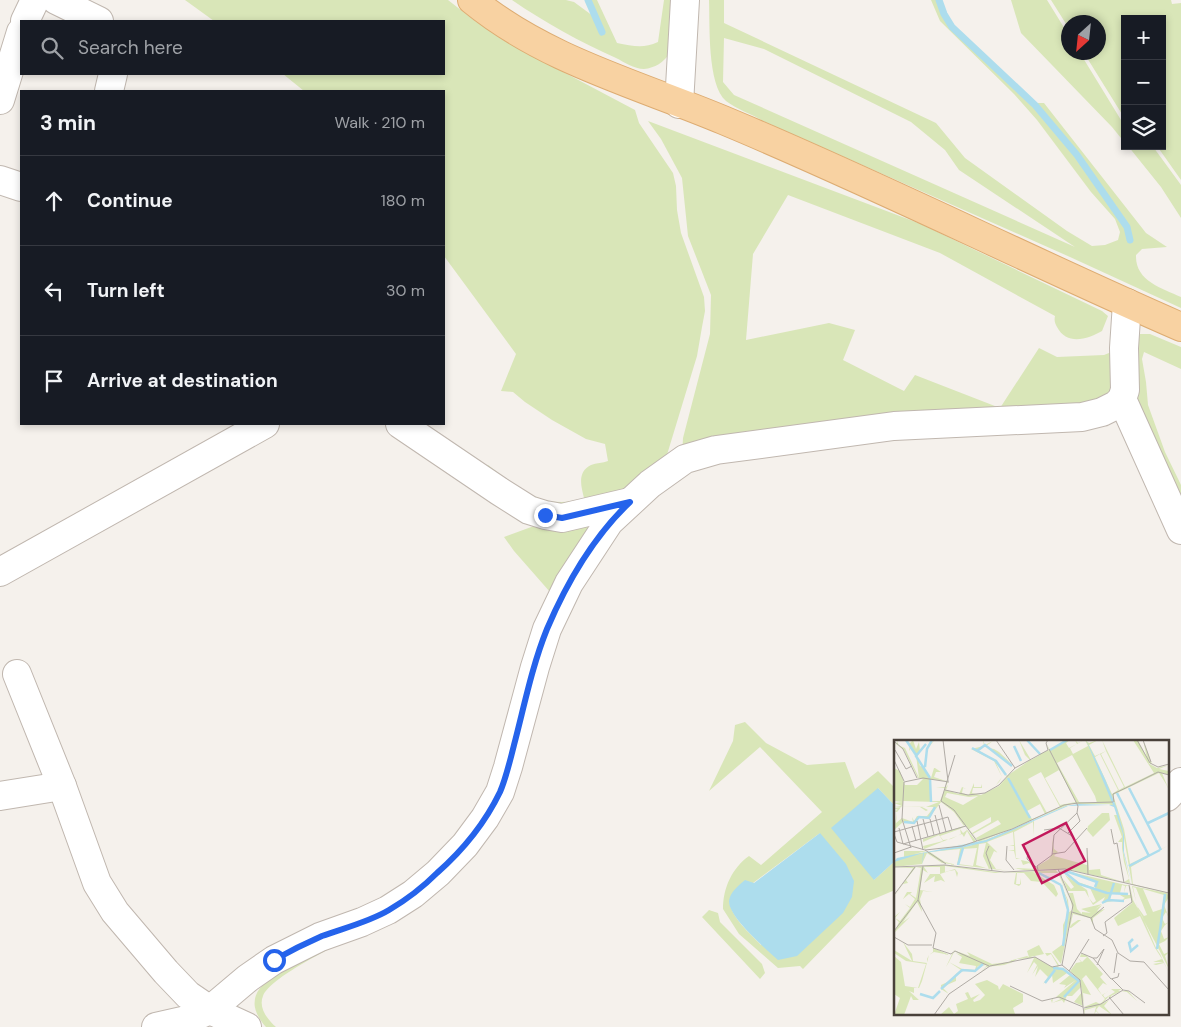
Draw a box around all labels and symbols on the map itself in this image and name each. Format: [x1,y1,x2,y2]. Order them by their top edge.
north arrow [1061,15,1106,60]
route end [534,504,557,527]
inset map [894,740,1168,1014]
route start [263,949,286,972]

